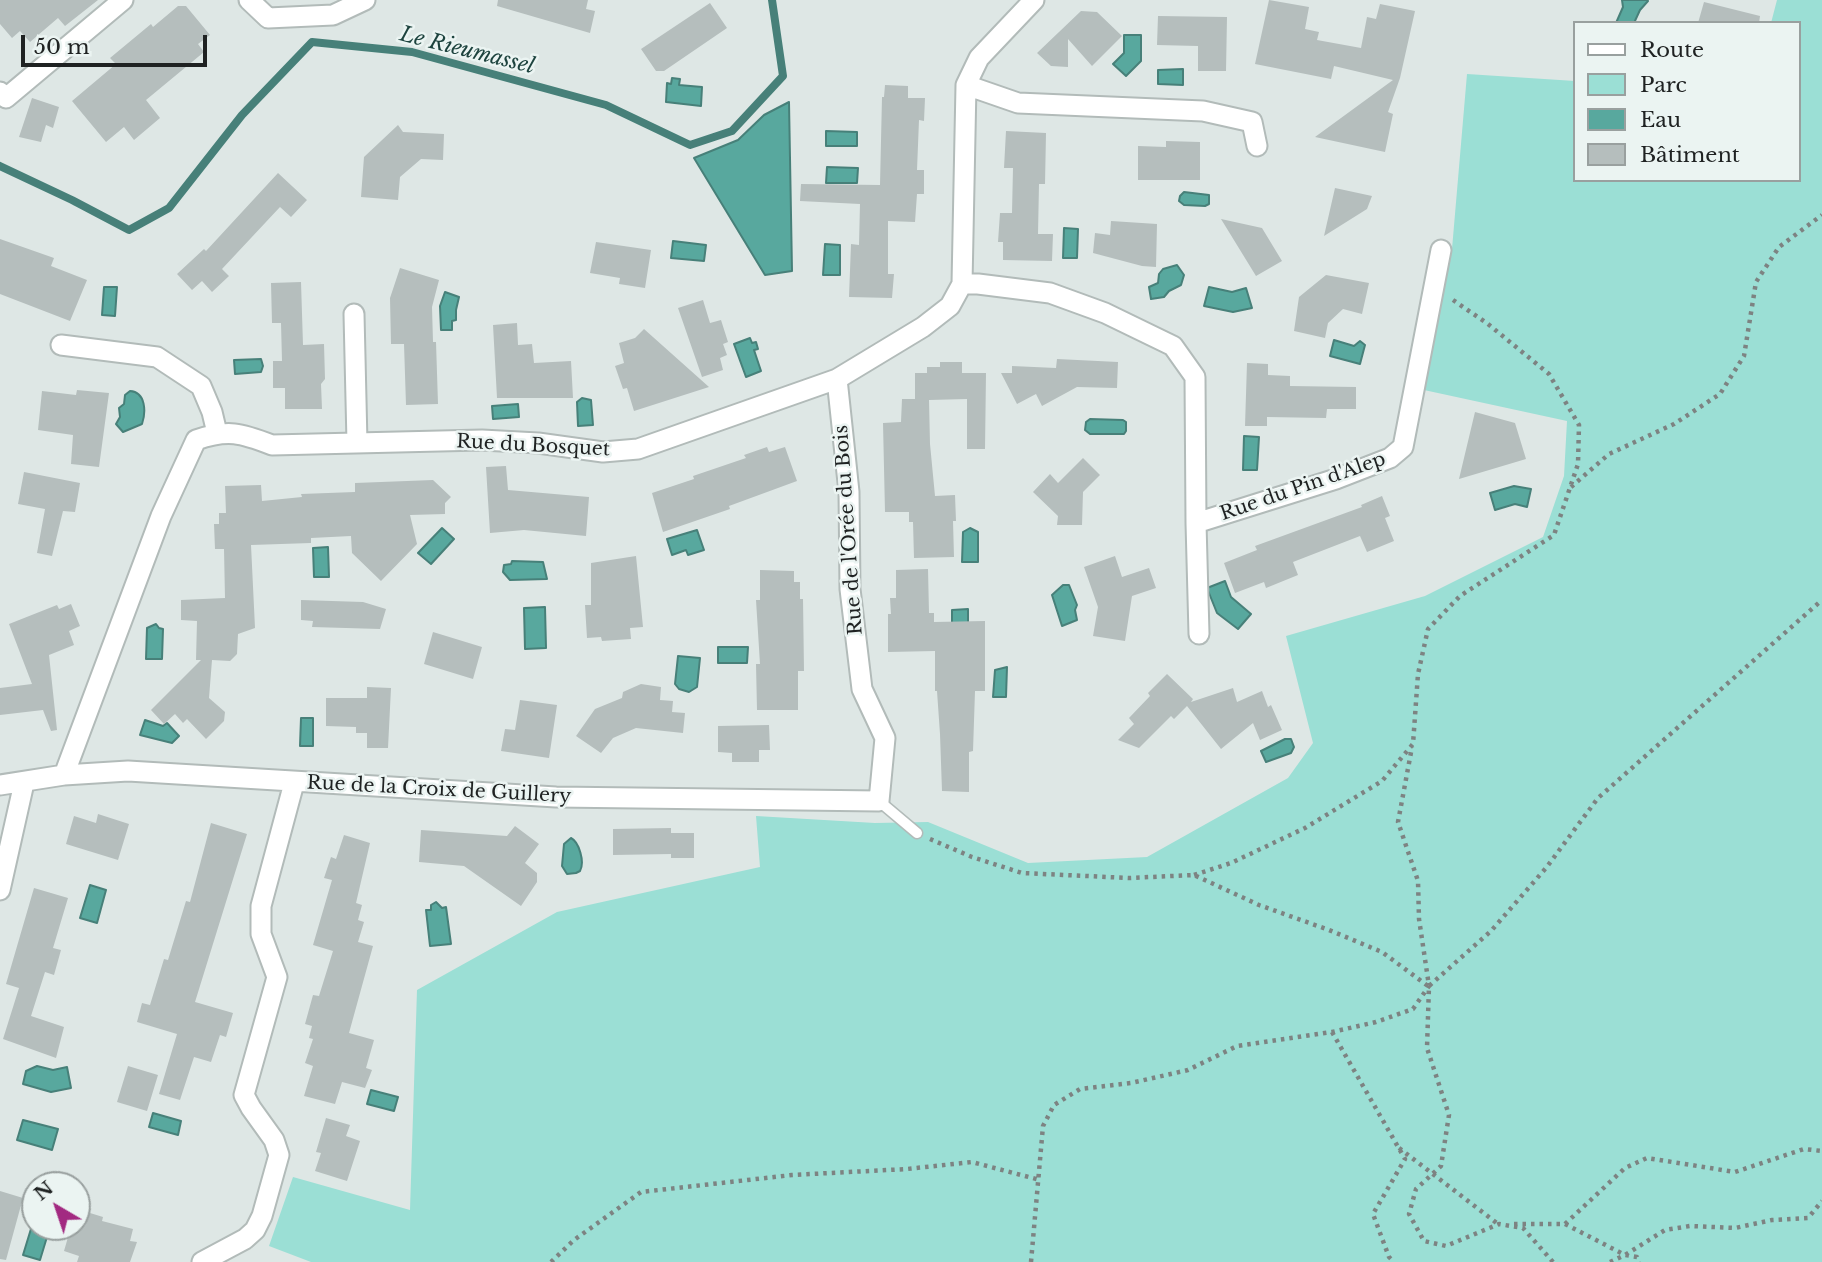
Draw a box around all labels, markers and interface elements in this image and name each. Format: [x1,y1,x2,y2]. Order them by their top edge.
scale bar [24,21,210,65]
legend [1574,21,1801,182]
water label: Le Rieumassel [397,22,537,80]
text: 50 m [34,34,89,60]
text: Route [1640,37,1704,63]
text: Parc [1640,72,1687,98]
text: Eau [1640,107,1681,133]
text: Bâtiment [1640,142,1740,168]
street label: Rue de l'Orée du Bois [830,424,868,636]
street label: Rue du Bosquet [456,431,610,461]
street label: Rue du Pin d'Alep [1217,448,1389,526]
street label: Rue de la Croix de Guillery [306,772,572,808]
north arrow [21,1171,91,1241]
text: N [30,1176,58,1205]

